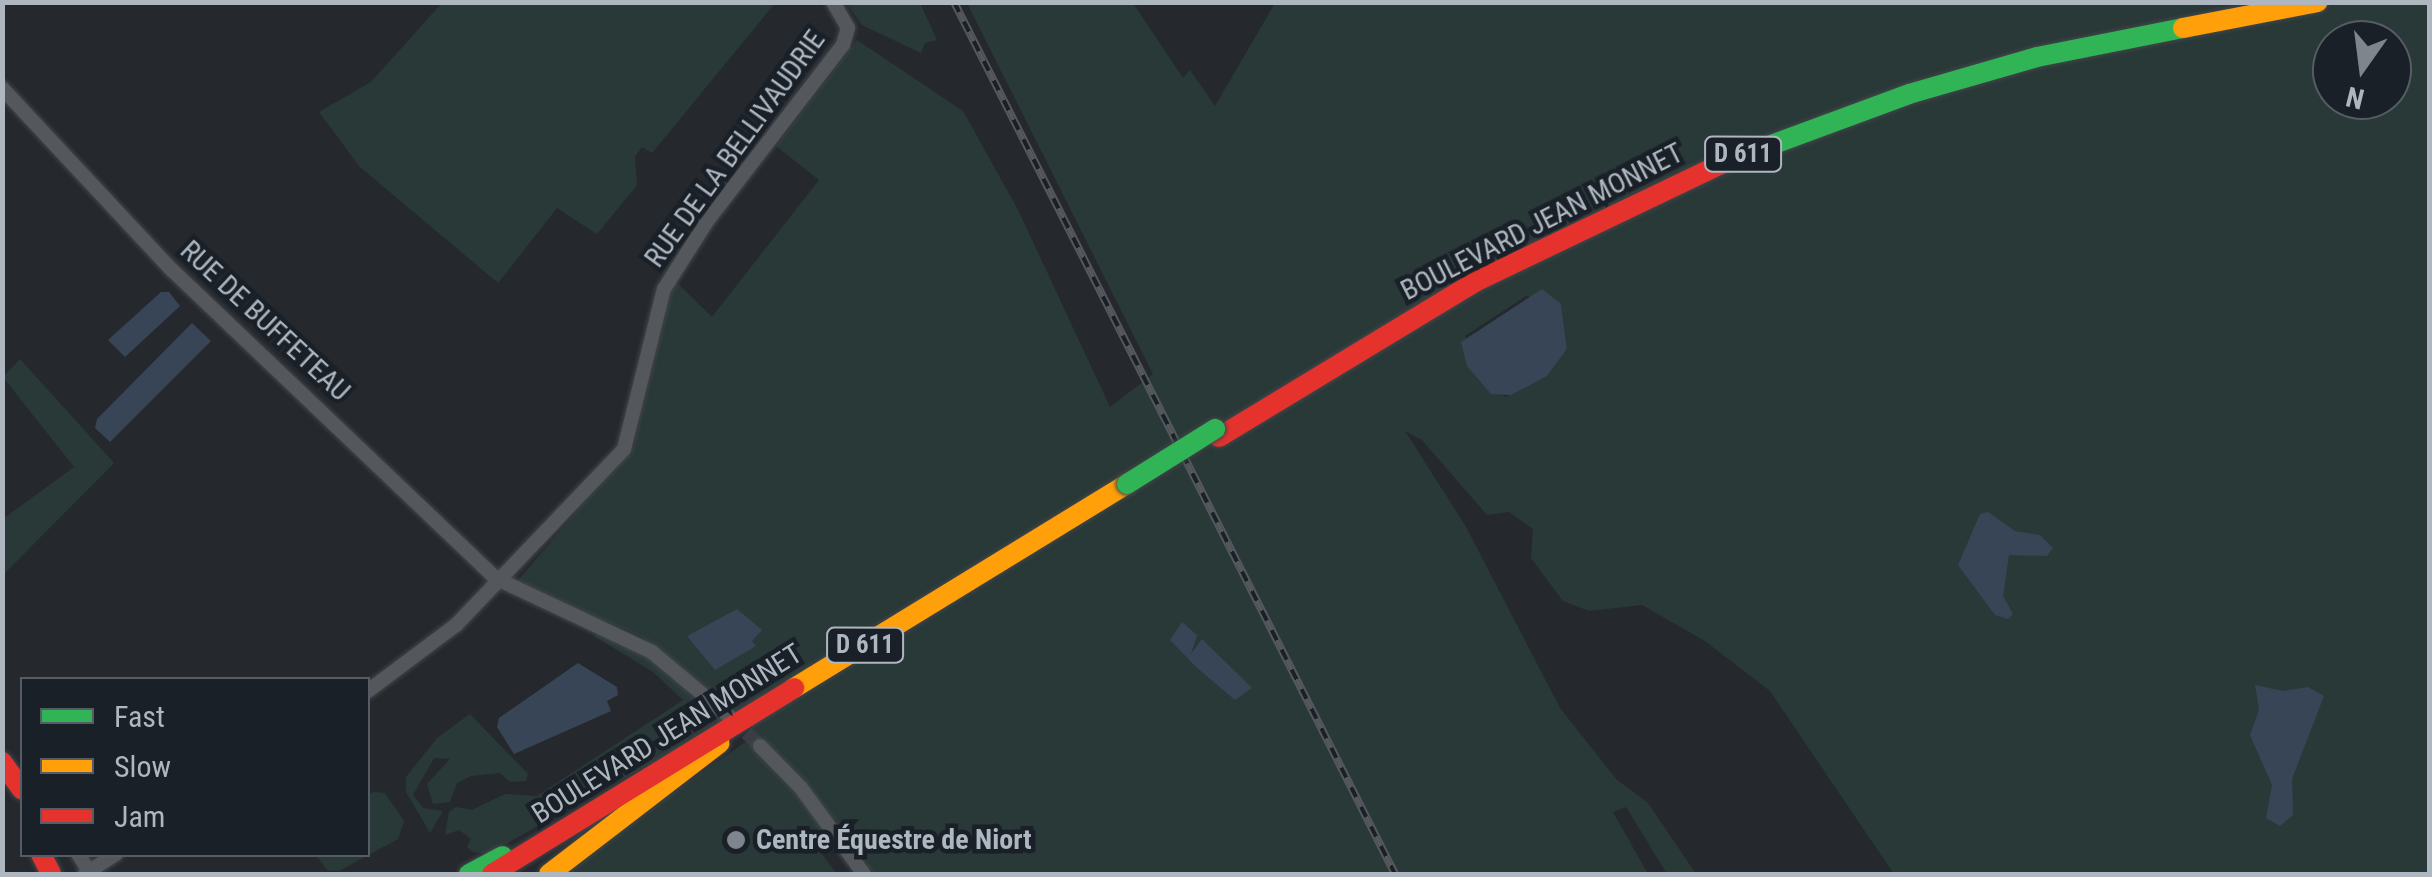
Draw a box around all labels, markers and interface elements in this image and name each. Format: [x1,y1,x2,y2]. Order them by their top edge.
north arrow [2312,20,2412,120]
street label: RUE DE LA BELLIVAUDRIE [638,24,832,274]
text: N [2343,80,2367,116]
road number: D 611 [1703,134,1783,174]
street label: BOULEVARD JEAN MONNET [1395,136,1689,308]
street label: RUE DE BUFFETEAU [173,234,357,408]
road number: D 611 [825,625,905,665]
street label: BOULEVARD JEAN MONNET [526,637,808,831]
legend [20,677,370,857]
text: Fast [114,699,165,734]
text: Slow [114,749,171,784]
text: Jam [114,799,165,834]
place label: Centre Équestre de Niort [756,823,1032,857]
marker: Centre Équestre de Niort [725,829,747,851]

